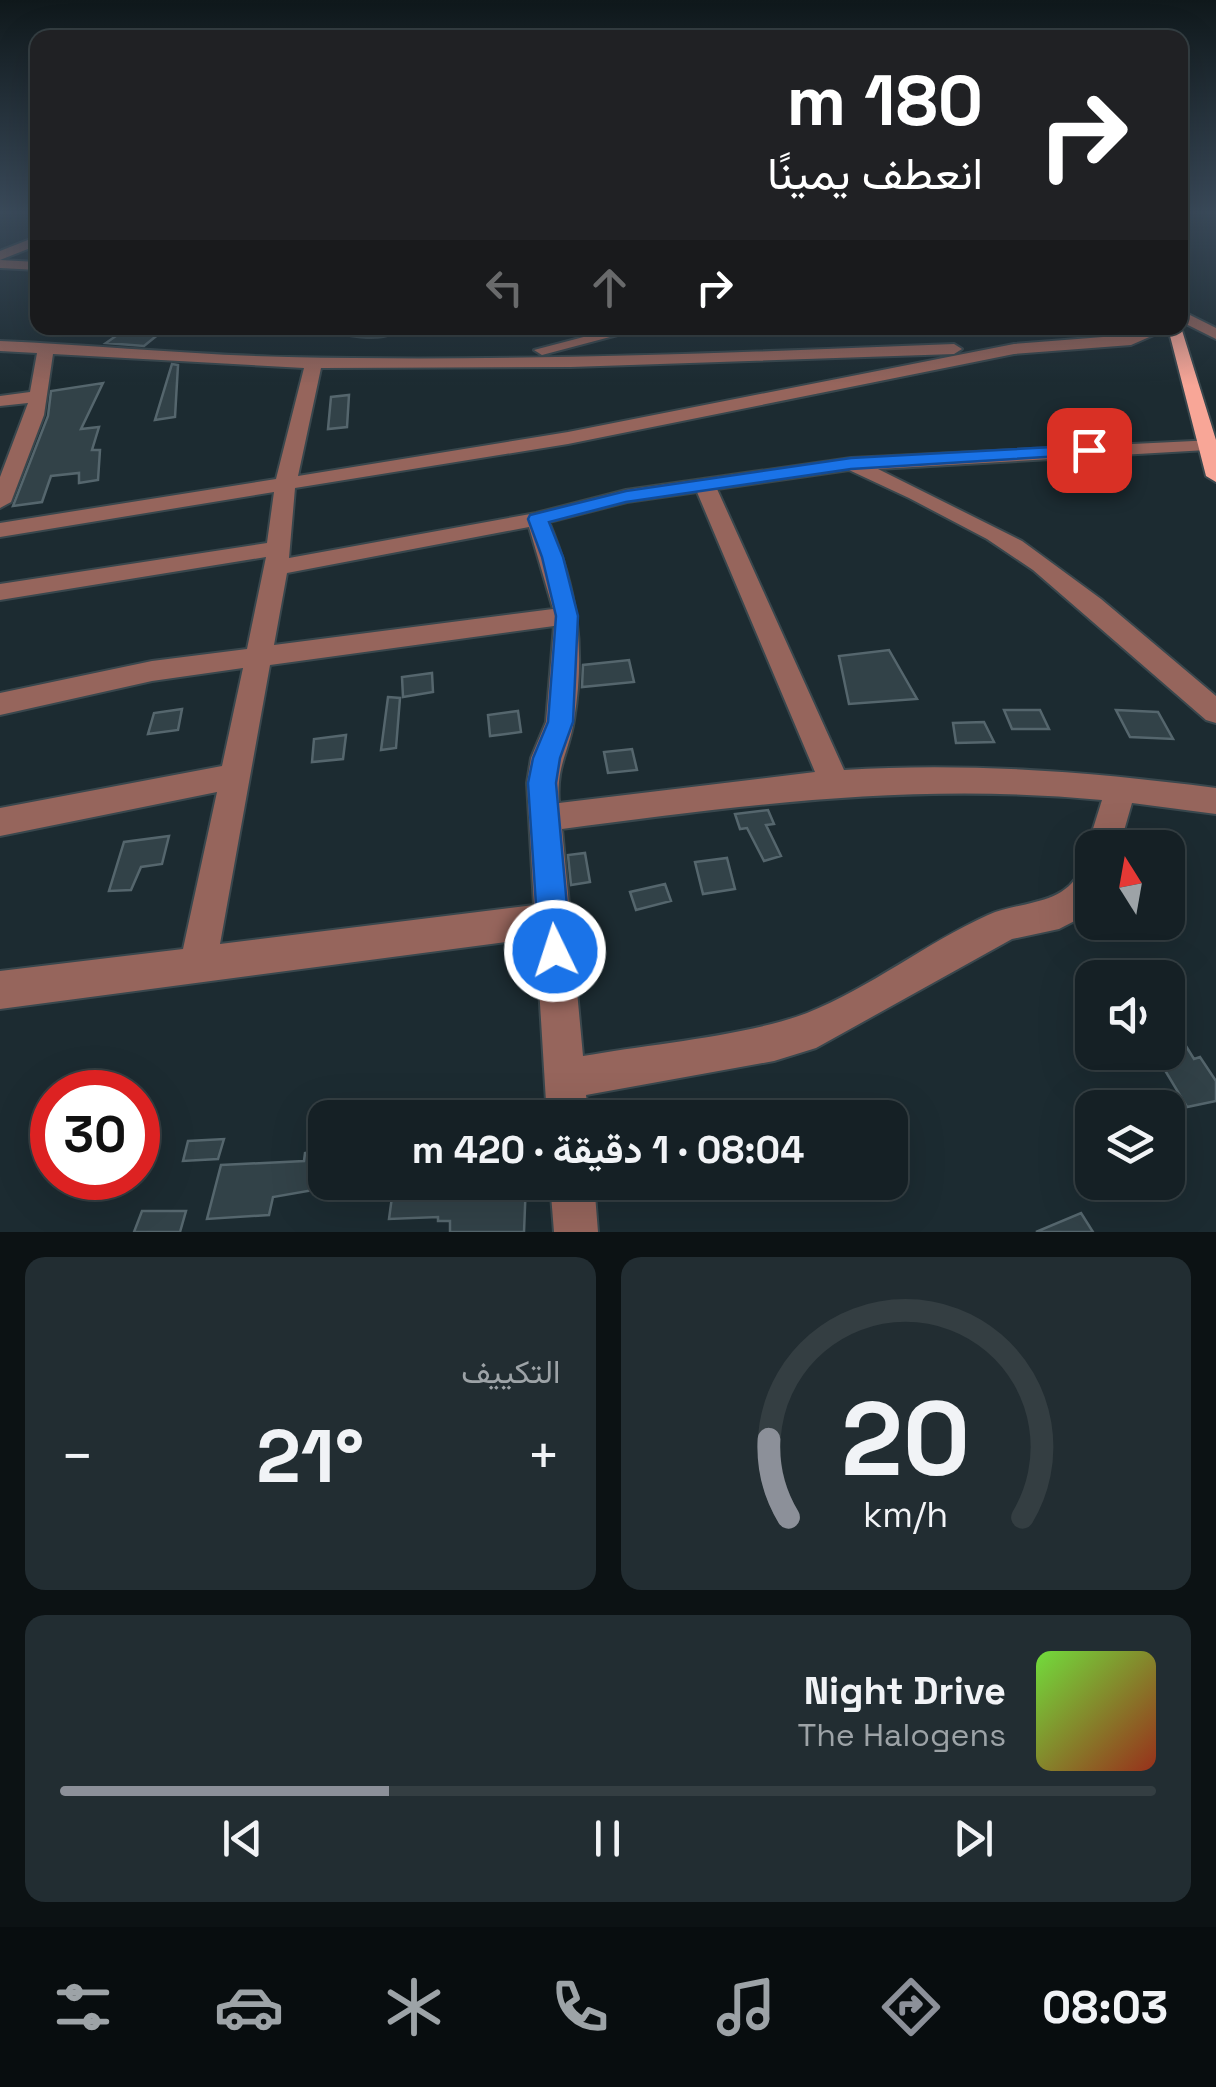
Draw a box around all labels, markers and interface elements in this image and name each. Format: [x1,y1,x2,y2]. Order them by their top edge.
text: 180 m [786,56,983,145]
icon: right [1018,70,1148,200]
text: انعطف يمينًا [767,145,983,202]
icon: left [477,260,532,315]
icon: ahead [582,260,637,315]
icon: right [687,260,742,315]
pin [1047,408,1132,493]
icon: arrive [1062,423,1117,478]
north arrow [1075,830,1185,940]
map controls [1075,830,1185,1200]
position arrow [503,899,607,1003]
button: sound [1075,960,1185,1070]
speed limit sign: 30 [30,1070,160,1200]
button: layers [1075,1090,1185,1200]
text: 08:04 · 1 دقيقة · 420 m [412,1126,804,1174]
text: التكييف [461,1352,561,1392]
text: 20 [841,1373,970,1505]
text: 21° [256,1408,364,1504]
text: − [60,1421,94,1491]
text: + [526,1421,560,1491]
text: km/h [863,1492,948,1537]
text: Night Drive [804,1667,1006,1715]
text: The Halogens [797,1715,1006,1755]
icon: previous [215,1811,270,1866]
icon: pause [580,1811,635,1866]
icon: next [946,1811,1001,1866]
icon: filters [48,1972,118,2042]
icon: car [214,1972,284,2042]
icon: climate [379,1972,449,2042]
icon: phone [545,1972,615,2042]
icon: music [711,1972,781,2042]
icon: directions [876,1972,946,2042]
text: 08:03 [1042,1979,1168,2036]

